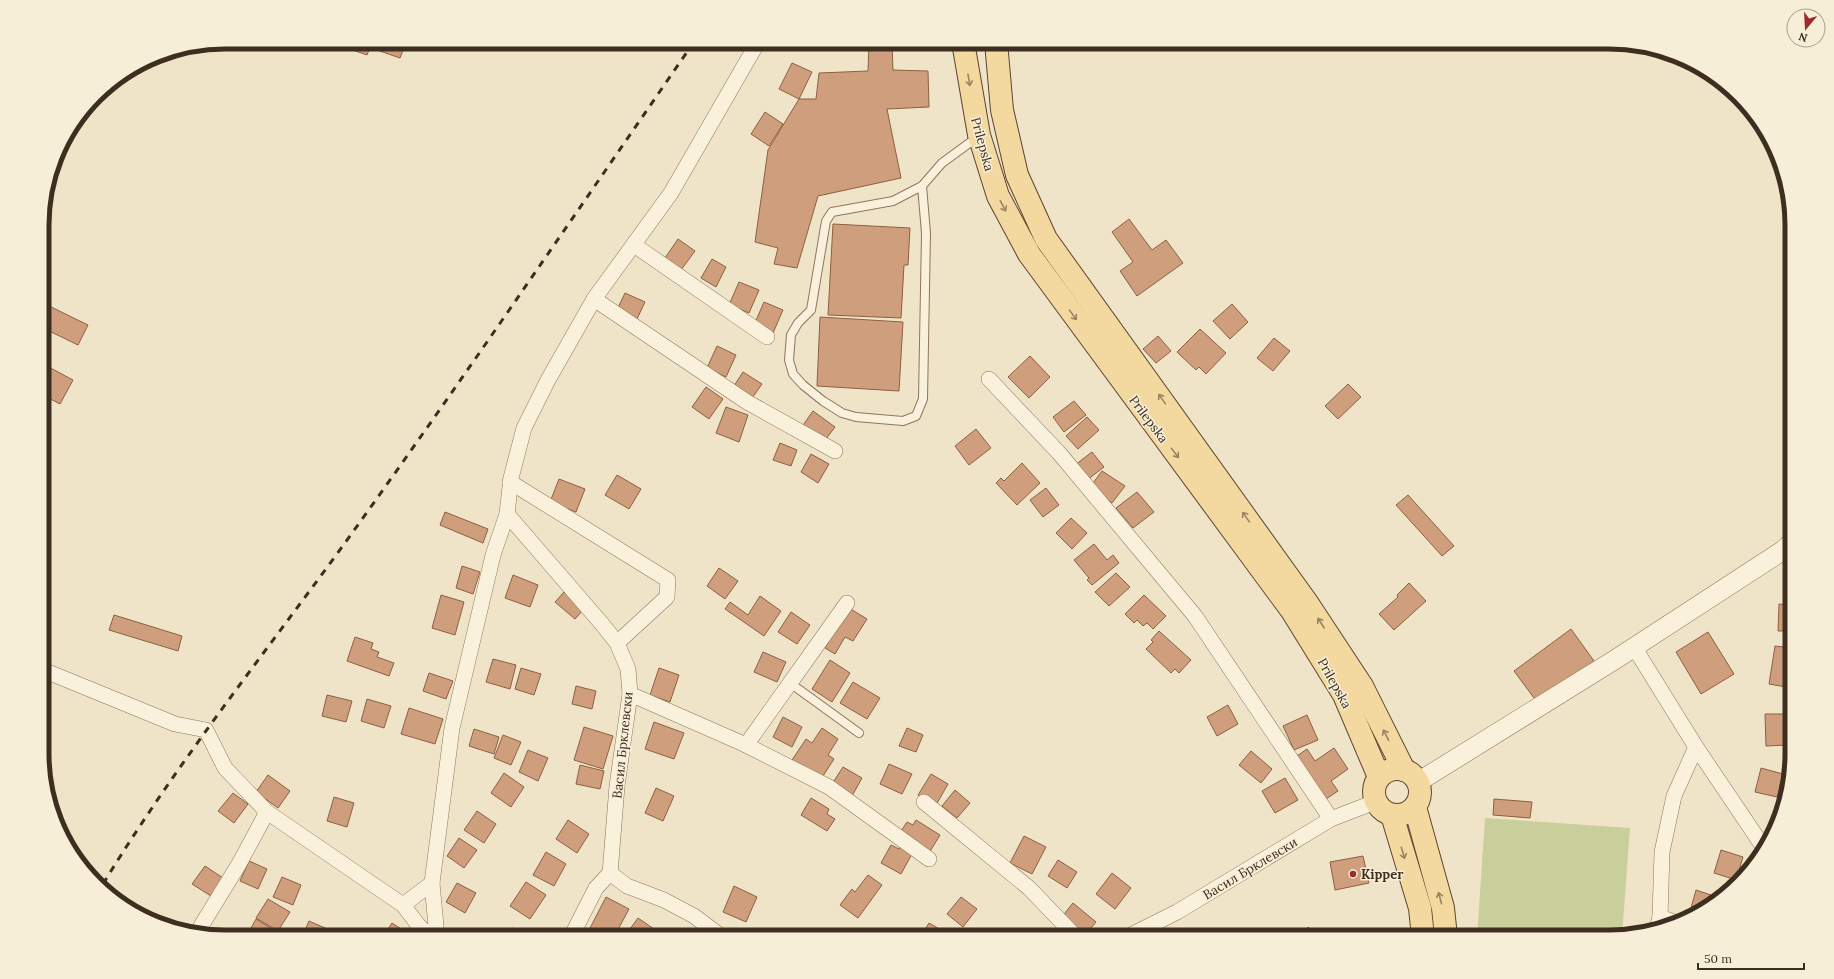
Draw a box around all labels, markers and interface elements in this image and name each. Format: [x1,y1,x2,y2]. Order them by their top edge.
north arrow [1786,8,1826,48]
text: N [1796,29,1809,45]
one-way arrow [966,74,974,87]
street label: Prilepska [967,115,998,173]
one-way arrow [1000,199,1007,211]
one-way arrow [1069,309,1077,320]
street label: Prilepska [1125,392,1172,447]
one-way arrow [1158,394,1167,405]
one-way arrow [1171,448,1179,459]
one-way arrow [1242,511,1250,522]
one-way arrow [1316,617,1324,629]
street label: Prilepska [1314,655,1356,712]
street label: Васил Брклевски [608,691,637,799]
one-way arrow [1382,729,1389,741]
street label: Васил Брклевски [1200,833,1301,903]
one-way arrow [1400,846,1407,859]
place label: Kipper [1361,866,1404,883]
marker: Kipper [1348,869,1358,879]
one-way arrow [1436,892,1443,905]
scale bar [1698,945,1804,971]
text: 50 m [1704,951,1732,966]

